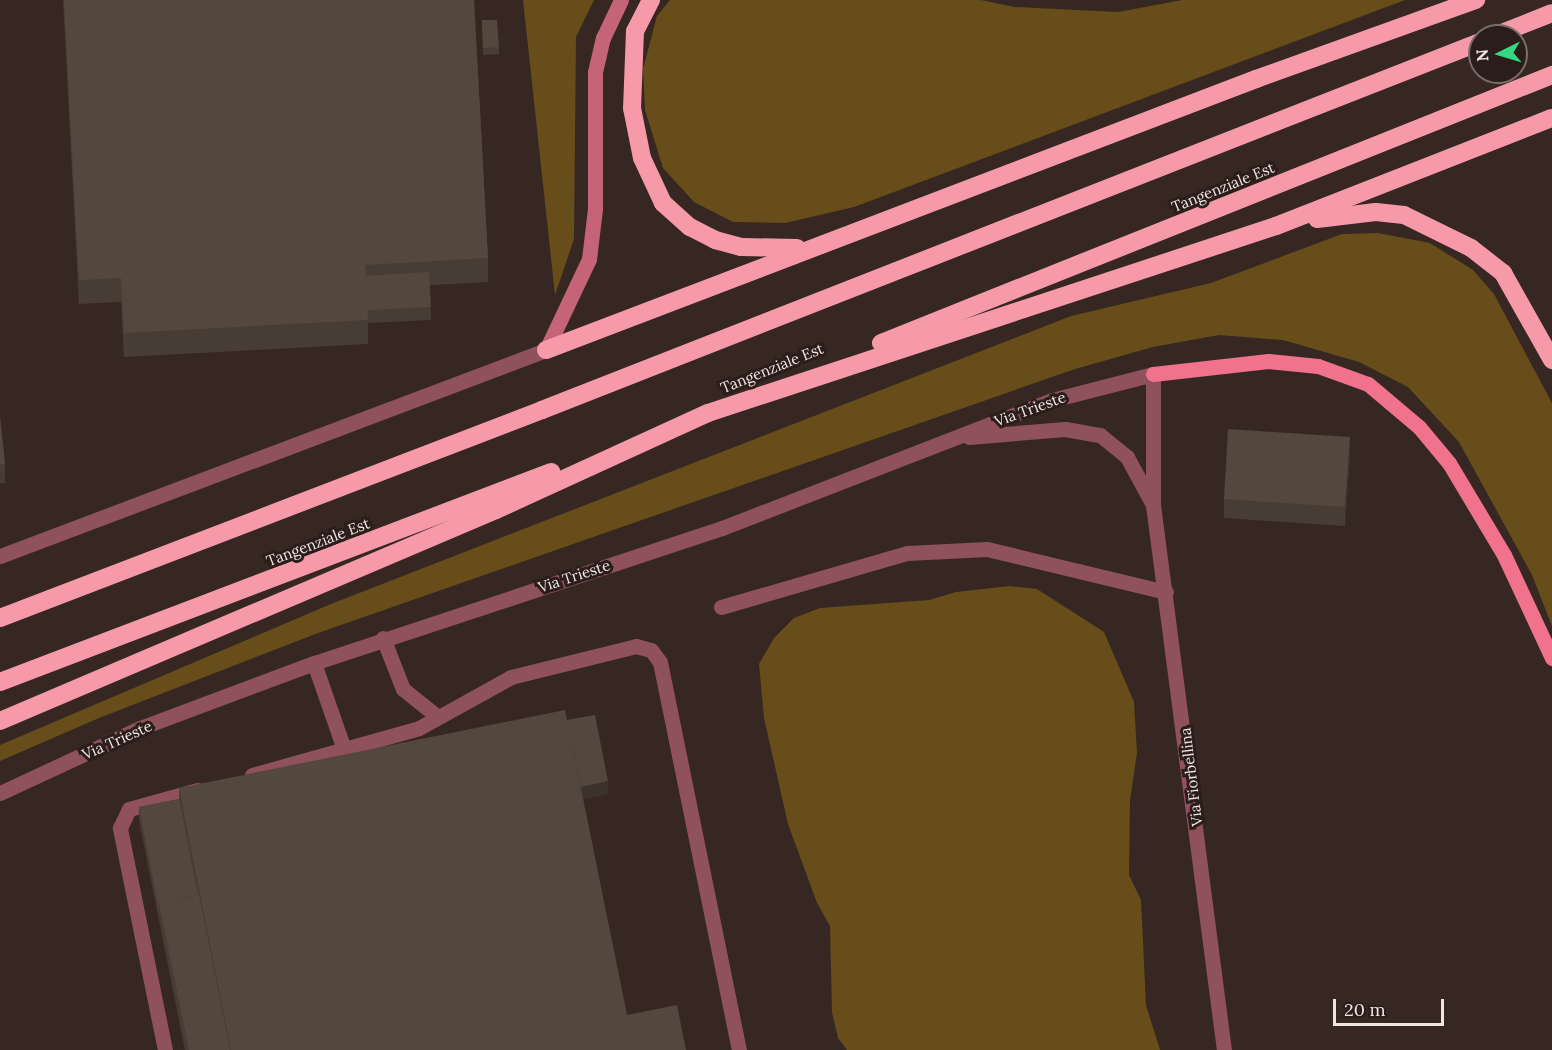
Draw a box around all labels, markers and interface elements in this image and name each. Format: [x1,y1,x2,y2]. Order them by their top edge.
north arrow [1468,24,1528,84]
text: N [1472,48,1493,62]
street label: Tangenziale Est [1169,158,1277,216]
street label: Tangenziale Est [718,339,826,397]
street label: Via Trieste [992,388,1068,430]
street label: Tangenziale Est [264,514,372,570]
street label: Via Trieste [536,556,612,596]
street label: Via Trieste [79,717,155,763]
street label: Via Fiorbellina [1176,727,1206,827]
scale bar [1336,987,1447,1025]
text: 20 m [1344,998,1386,1021]

